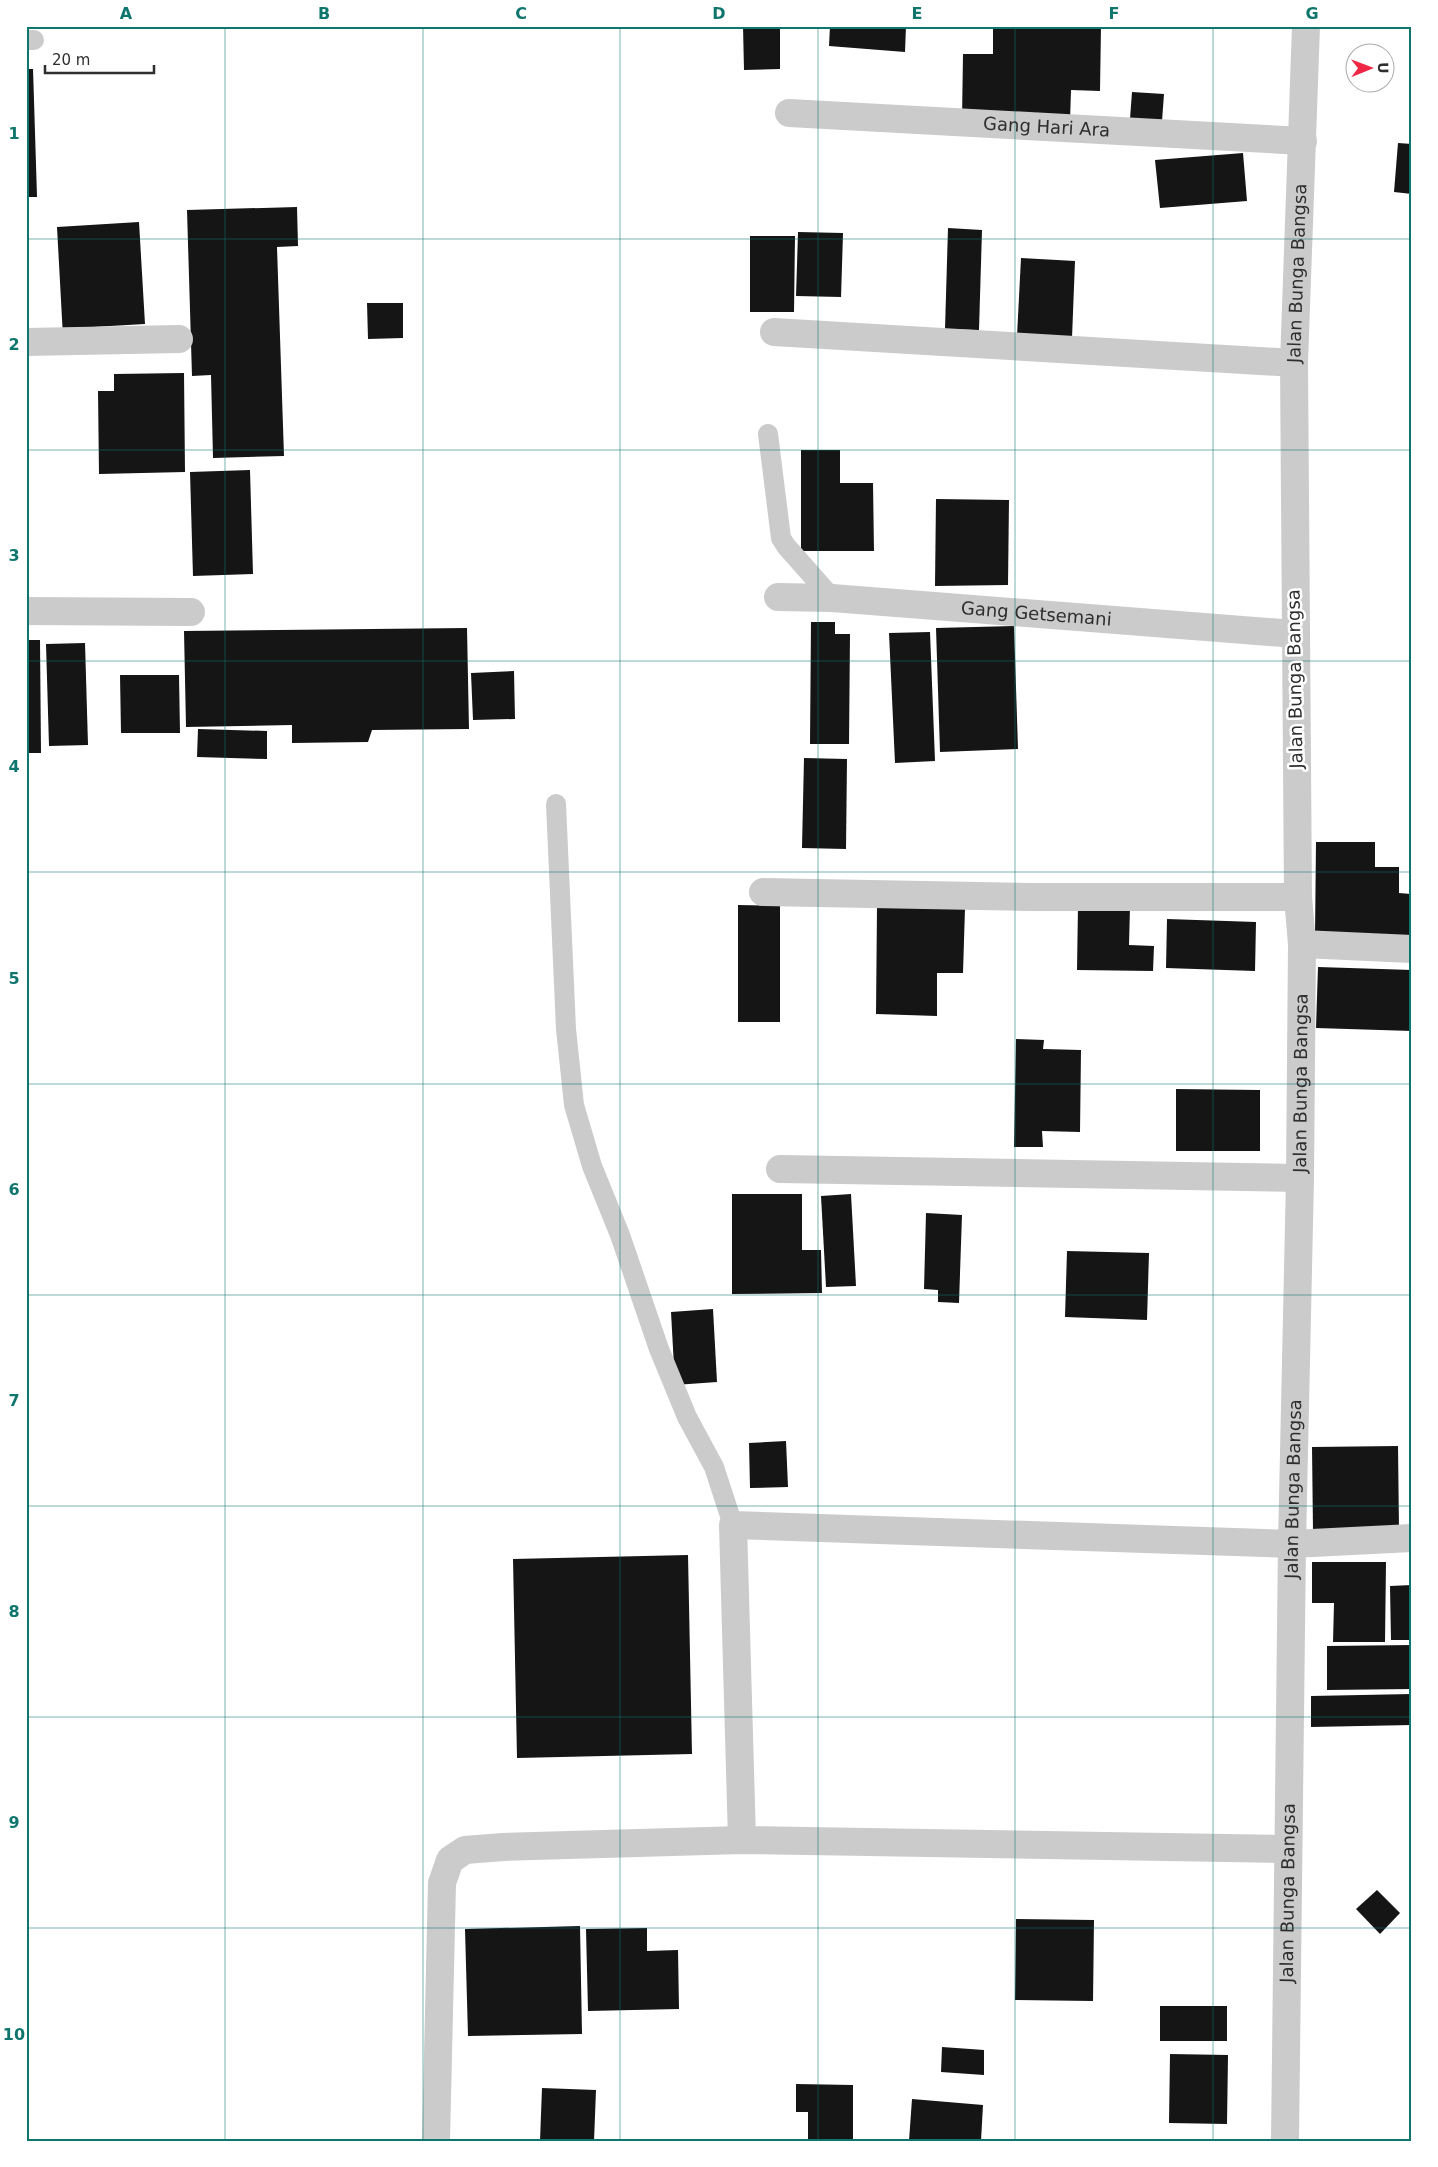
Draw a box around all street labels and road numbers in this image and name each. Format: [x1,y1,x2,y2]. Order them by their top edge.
street label: Gang Hari Ara [983,113,1111,140]
street label: Jalan Bunga Bangsa [1283,183,1310,364]
street label: Jalan Bunga Bangsa [1282,589,1307,770]
street label: Gang Getsemani [960,597,1113,630]
street label: Jalan Bunga Bangsa [1289,993,1312,1174]
street label: Jalan Bunga Bangsa [1281,1399,1305,1580]
street label: Jalan Bunga Bangsa [1276,1803,1299,1984]

